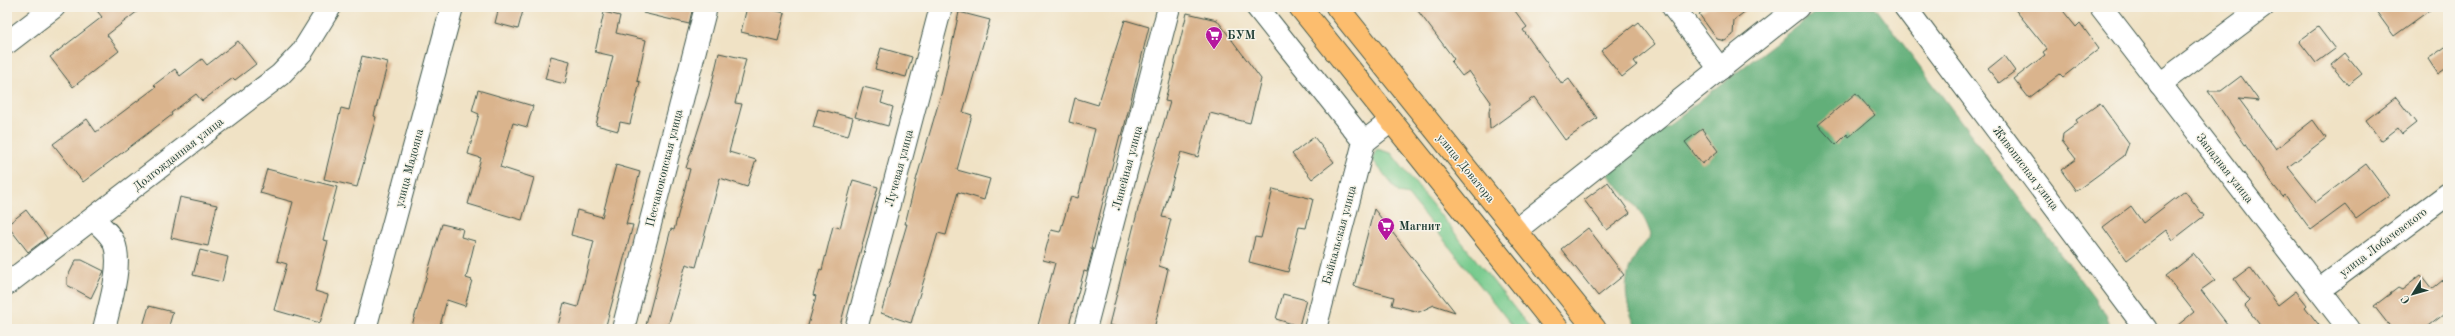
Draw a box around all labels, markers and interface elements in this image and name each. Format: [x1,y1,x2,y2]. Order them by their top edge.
supermarket icon: БУМ [1204,25,1224,50]
place label: БУМ [1227,30,1256,42]
street label: Песчанокопская улица [645,108,685,228]
street label: Долгожданная улица [131,116,226,194]
street label: Линейная улица [1111,125,1145,212]
street label: Живописная улица [1990,125,2061,213]
street label: улица Мадояна [394,128,426,209]
street label: Лучевая улица [884,128,916,208]
street label: улица Доватора [1434,132,1496,205]
street label: Западная улица [2193,132,2255,206]
street label: Байкальская улица [1321,184,1359,286]
street label: улица Лобачевского [2338,206,2430,280]
supermarket icon: Магнит [1376,216,1396,241]
place label: Магнит [1399,221,1441,233]
north arrow [2393,274,2433,314]
text: С [2400,293,2413,305]

